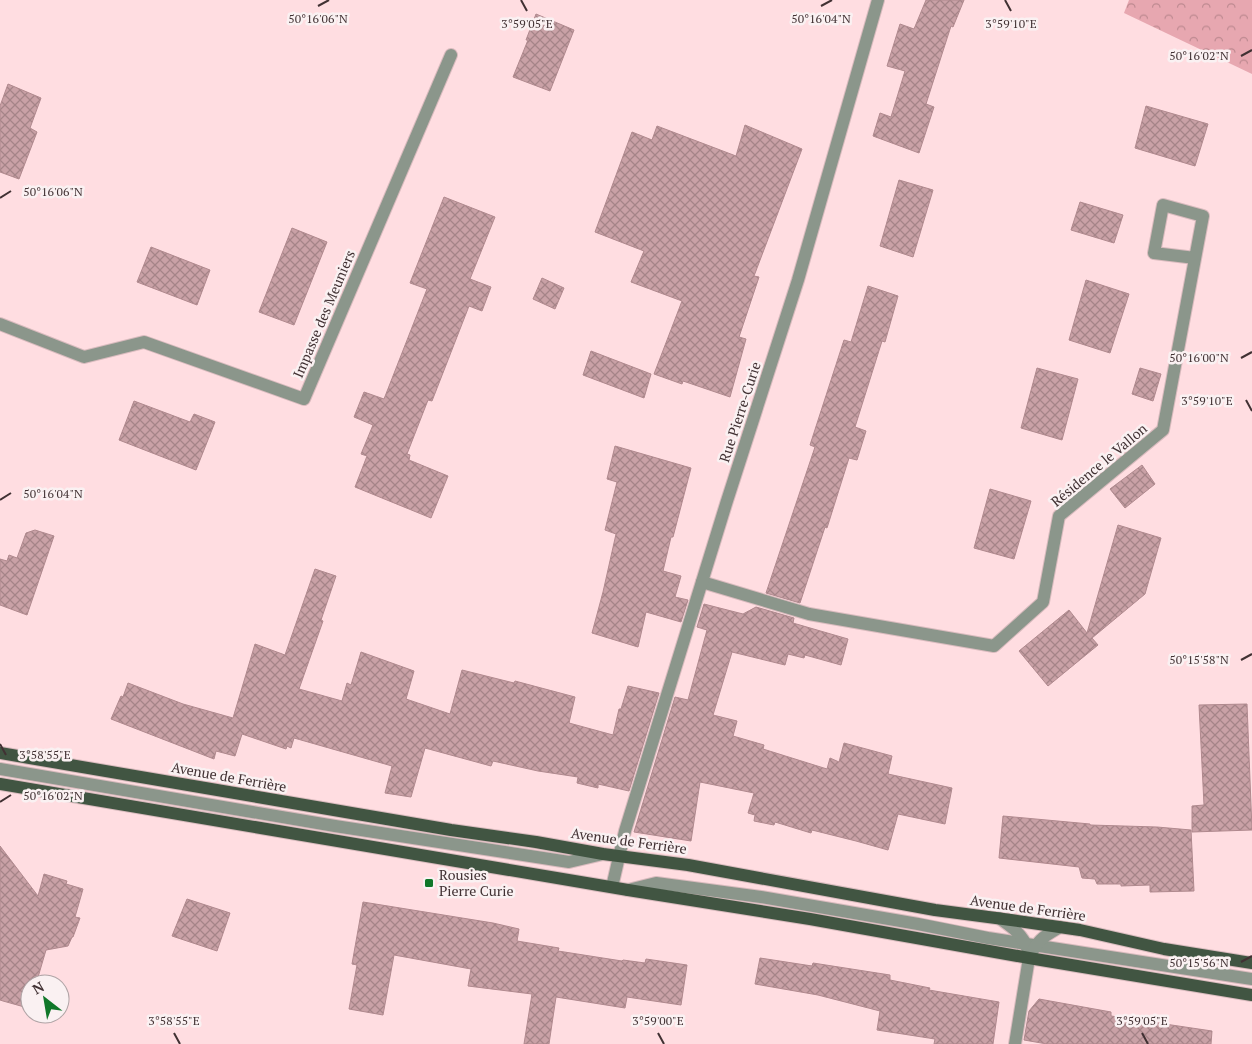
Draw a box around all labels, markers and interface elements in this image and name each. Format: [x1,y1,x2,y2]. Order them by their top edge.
text: 50°16'06"N [288,11,348,26]
text: 50°16'04"N [791,11,851,26]
text: 3°59'05"E [501,16,553,31]
text: 3°59'10"E [985,16,1037,31]
text: 50°16'02"N [1169,48,1229,63]
text: 50°16'06"N [23,184,83,199]
street label: Impasse des Meuniers [288,247,359,381]
text: 50°16'00"N [1169,350,1229,365]
street label: Rue Pierre-Curie [714,359,765,464]
text: 3°59'10"E [1181,393,1233,408]
street label: Résidence le Vallon [1047,418,1151,510]
text: 50°16'04"N [23,486,83,501]
text: 50°15'58"N [1169,652,1229,667]
text: 3°58'55"E [19,747,71,762]
street label: Avenue de Ferrière [170,757,288,796]
text: 50°16'02"N [23,788,83,803]
street label: Avenue de Ferrière [570,823,688,858]
place label: Rousies Pierre Curie [439,865,513,900]
marker: Rousies Pierre Curie [423,877,435,889]
street label: Avenue de Ferrière [969,890,1087,925]
text: 50°15'56"N [1169,955,1229,970]
north arrow [20,974,70,1024]
text: N [29,976,48,998]
text: 3°58'55"E [148,1013,200,1028]
text: 3°59'00"E [632,1013,684,1028]
text: 3°59'05"E [1116,1013,1168,1028]

